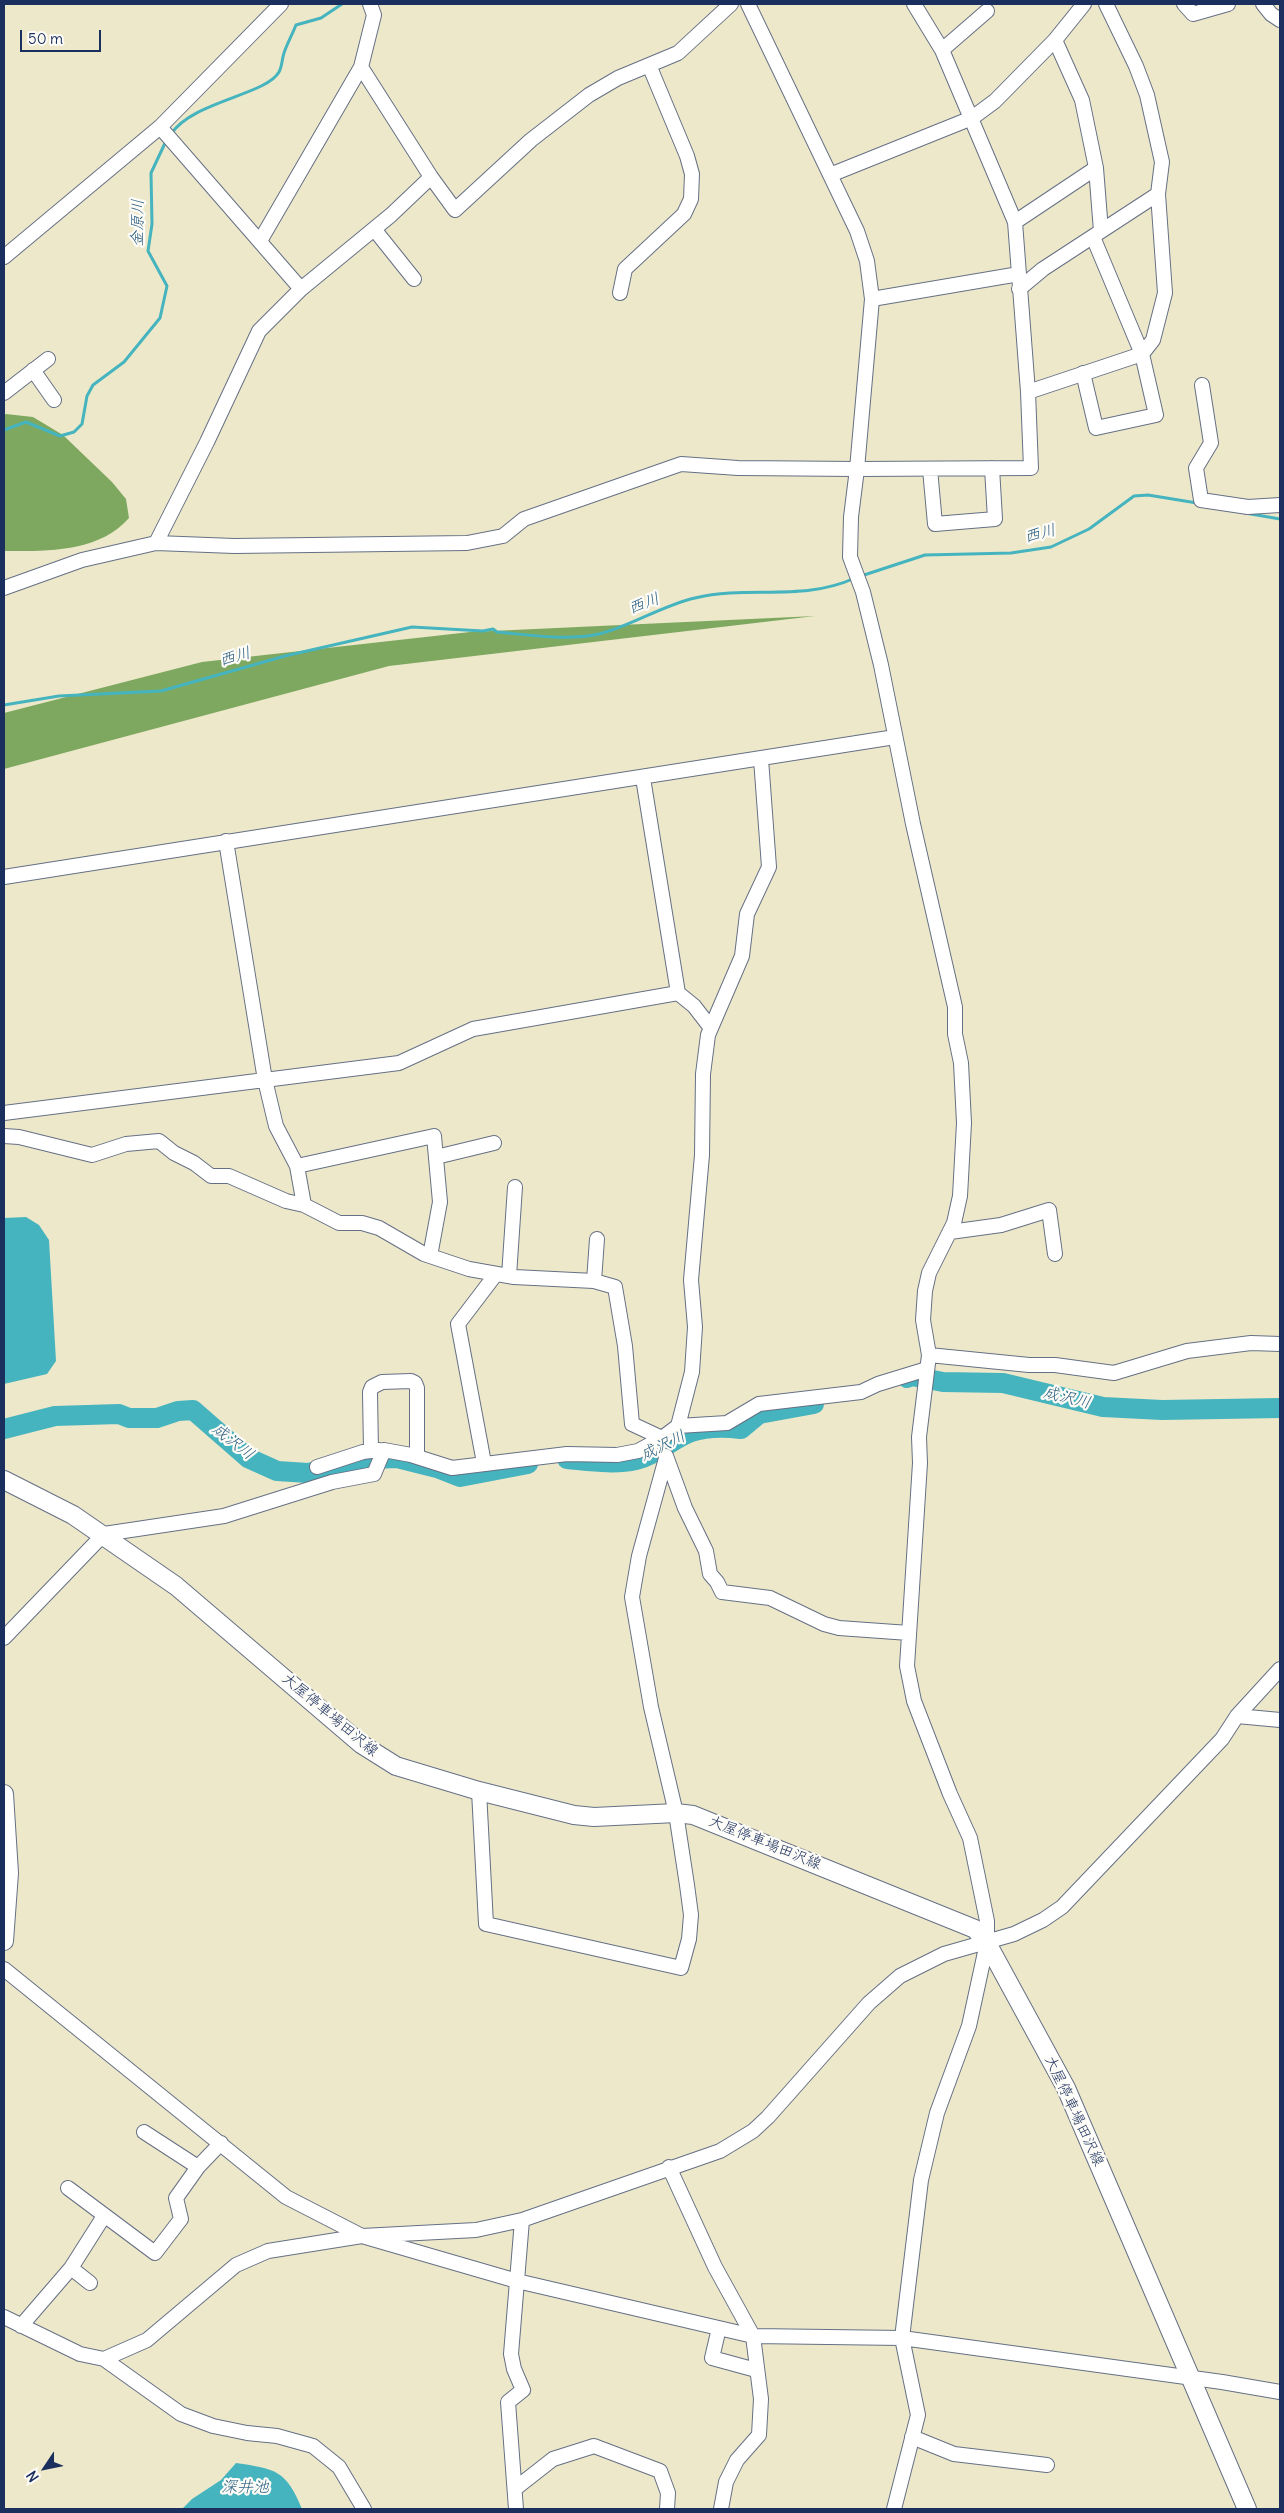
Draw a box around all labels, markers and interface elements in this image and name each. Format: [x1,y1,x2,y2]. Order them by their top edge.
scale bar [22,20,104,52]
text: 50 m [28,29,63,48]
water label: 金原川 [128,199,148,247]
water label: 西川 [1022,521,1058,547]
water label: 西川 [626,589,662,619]
water label: 西川 [217,643,253,671]
water label: 成沢川 [1041,1383,1093,1413]
water label: 成沢川 [208,1420,258,1464]
water label: 成沢川 [637,1427,689,1465]
street label: 大屋停車場田沢線 [278,1670,382,1760]
street label: 大屋停車場田沢線 [706,1812,824,1874]
street label: 大屋停車場田沢線 [1040,2053,1108,2169]
north arrow [20,2443,70,2493]
text: N [22,2467,43,2485]
water label: 深井池 [221,2477,269,2497]

